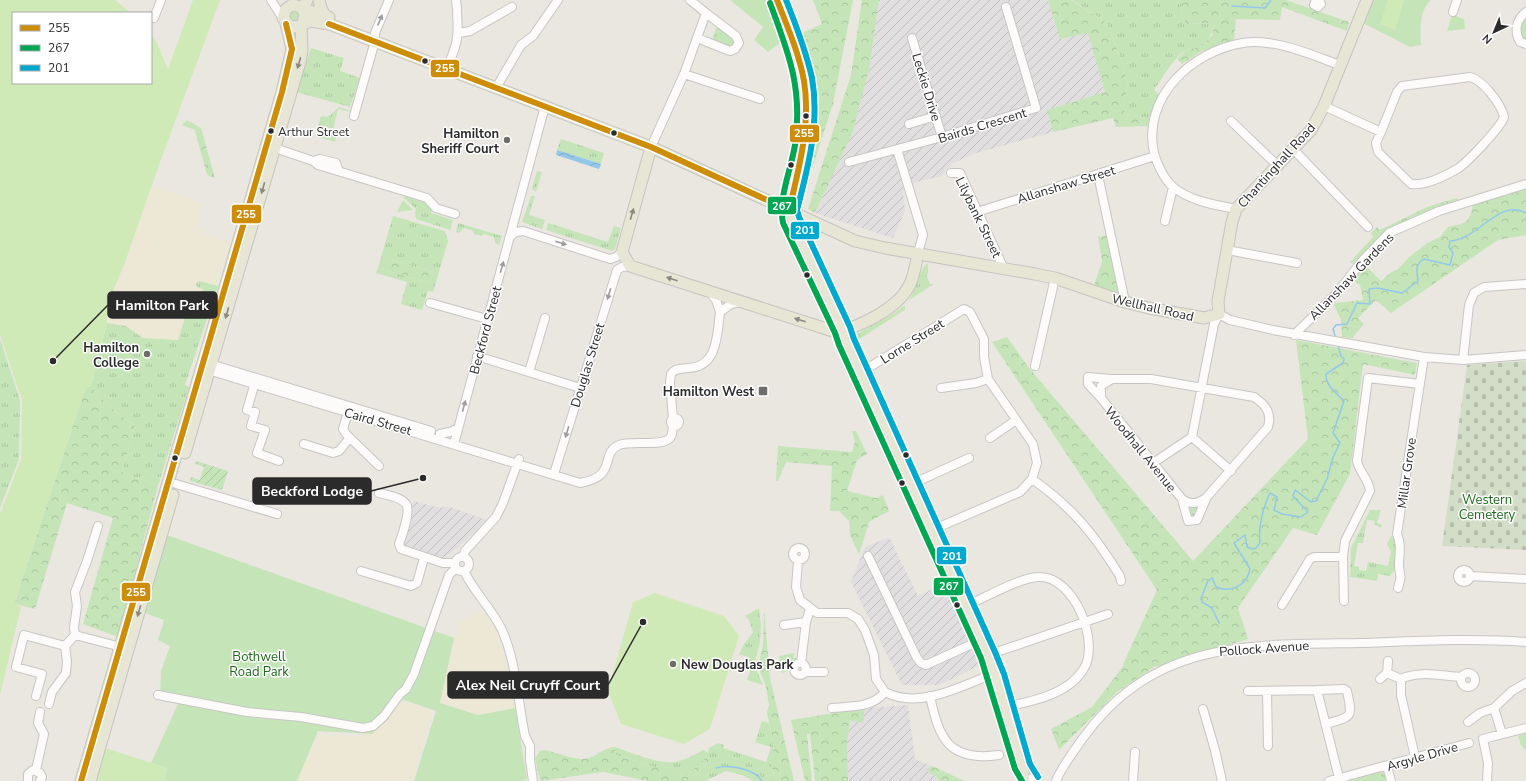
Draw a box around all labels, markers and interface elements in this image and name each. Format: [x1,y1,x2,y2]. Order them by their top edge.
legend [12,12,152,84]
north arrow [1474,12,1514,52]
one-way arrow [378,14,384,26]
text: 255 [48,20,70,36]
text: N [1479,31,1496,47]
text: 267 [48,40,70,56]
street label: Leckie Drive [907,51,945,124]
unlabelled marker [420,56,430,66]
one-way arrow [296,58,302,70]
line badge: 255 [430,59,460,78]
text: 201 [48,60,70,76]
text: 255 [435,61,455,76]
street label: Bairds Crescent [936,104,1029,148]
unlabelled marker [801,111,811,121]
street label: Chantinghall Road [1234,119,1320,212]
place label: Arthur Street [278,124,350,140]
line badge: 255 [789,124,820,143]
place label: Hamilton Sheriff Court [421,125,500,158]
marker: Arthur Street [266,126,276,136]
text: 255 [794,126,814,141]
unlabelled marker [609,128,619,138]
marker: Hamilton Sheriff Court [502,135,512,145]
unlabelled marker [786,160,796,170]
street label: Allanshaw Street [1015,161,1118,208]
street label: Lilybank Street [951,174,1006,261]
one-way arrow [260,183,266,195]
line badge: 267 [767,196,797,215]
text: 267 [772,199,792,214]
line badge: 255 [231,204,262,224]
text: 255 [236,207,256,222]
one-way arrow [629,208,635,220]
line badge: 201 [790,221,820,240]
text: 201 [795,223,815,238]
street label: Allanshaw Gardens [1305,229,1398,324]
one-way arrow [555,240,567,246]
one-way arrow [499,261,505,273]
unlabelled marker [802,270,812,280]
one-way arrow [665,276,677,282]
street label: Beckford Street [466,284,506,376]
one-way arrow [606,288,612,300]
street label: Wellhall Road [1110,290,1196,326]
callout: Hamilton Park [108,292,217,318]
text: Hamilton Park [115,296,209,315]
one-way arrow [224,307,230,319]
street label: Lorne Street [877,315,948,369]
one-way arrow [794,317,806,323]
street label: Douglas Street [567,320,609,410]
place label: Hamilton College [83,339,139,372]
marker: Hamilton College [142,349,152,359]
place label: Hamilton West [663,383,755,401]
marker: Hamilton West [757,385,769,397]
one-way arrow [461,400,467,412]
street label: Woodhall Avenue [1100,403,1180,496]
street label: Caird Street [342,404,414,440]
one-way arrow [564,426,570,438]
street label: Millar Grove [1393,436,1421,510]
unlabelled marker [901,450,911,460]
unlabelled marker [170,453,180,463]
callout: Beckford Lodge [253,478,371,504]
unlabelled marker [897,478,907,488]
text: Beckford Lodge [261,482,363,501]
park label: Western Cemetery [1459,491,1515,524]
line badge: 201 [936,546,967,565]
text: 201 [942,549,962,564]
line badge: 267 [933,577,964,596]
text: 267 [939,579,959,594]
line badge: 255 [121,582,151,602]
text: 255 [126,585,146,600]
unlabelled marker [952,600,962,610]
one-way arrow [136,605,142,617]
street label: Pollock Avenue [1218,637,1310,661]
park label: Bothwell Road Park [229,648,289,681]
place label: New Douglas Park [681,656,795,674]
marker: New Douglas Park [668,659,678,669]
callout: Alex Neil Cruyff Court [448,672,608,698]
text: Alex Neil Cruyff Court [456,676,601,695]
street label: Argyle Drive [1385,738,1460,776]

